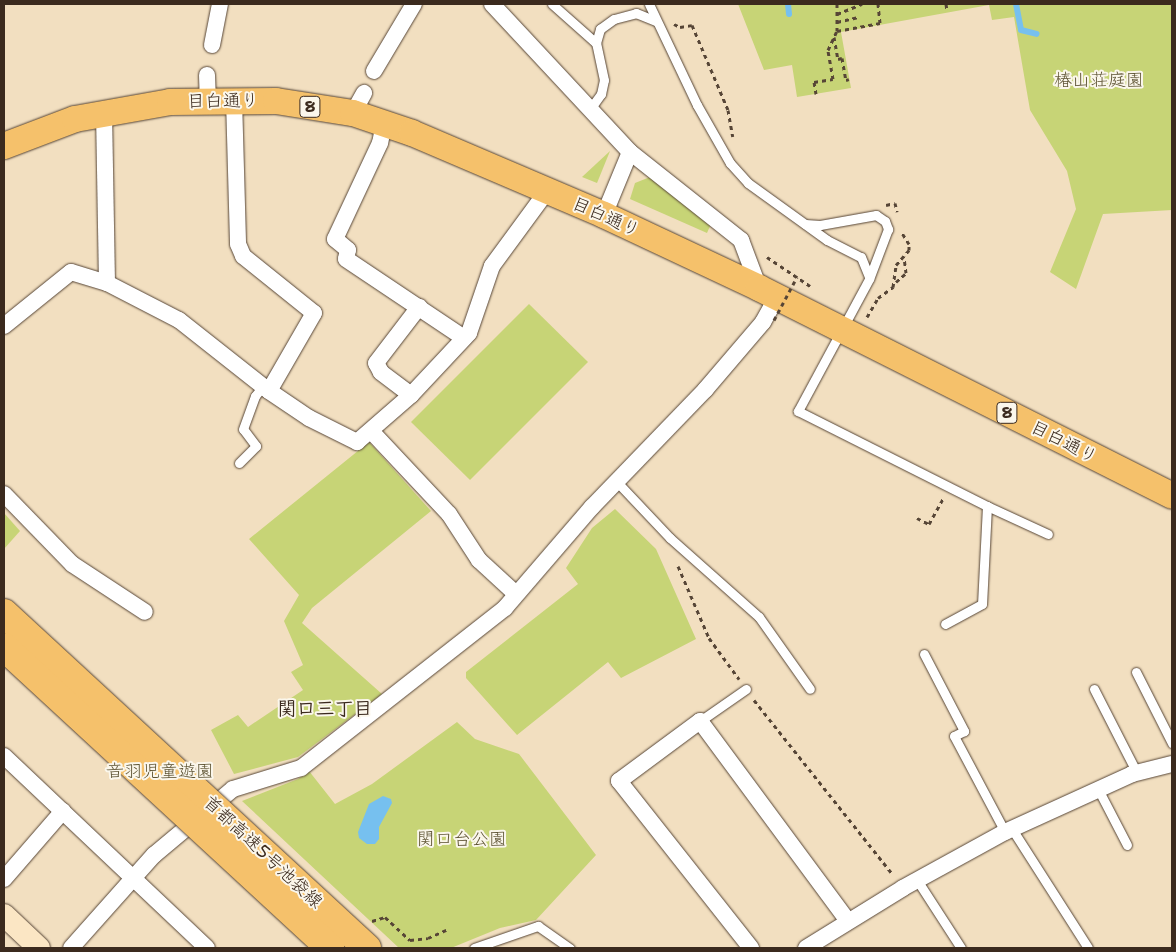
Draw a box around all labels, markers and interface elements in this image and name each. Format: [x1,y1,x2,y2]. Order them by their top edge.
park label: 椿山荘庭園 [1054,69,1144,91]
street label: 目白通り [187,90,259,112]
road number: 8 [299,94,321,120]
street label: 目白通り [569,192,643,242]
road number: 8 [996,399,1018,426]
street label: 目白通り [1027,416,1101,468]
district label: 関口三丁目 [278,698,372,720]
park label: 音羽児童遊園 [106,760,214,782]
street label: 首都高速5号池袋線 [199,791,327,913]
park label: 関口台公園 [417,828,507,850]

